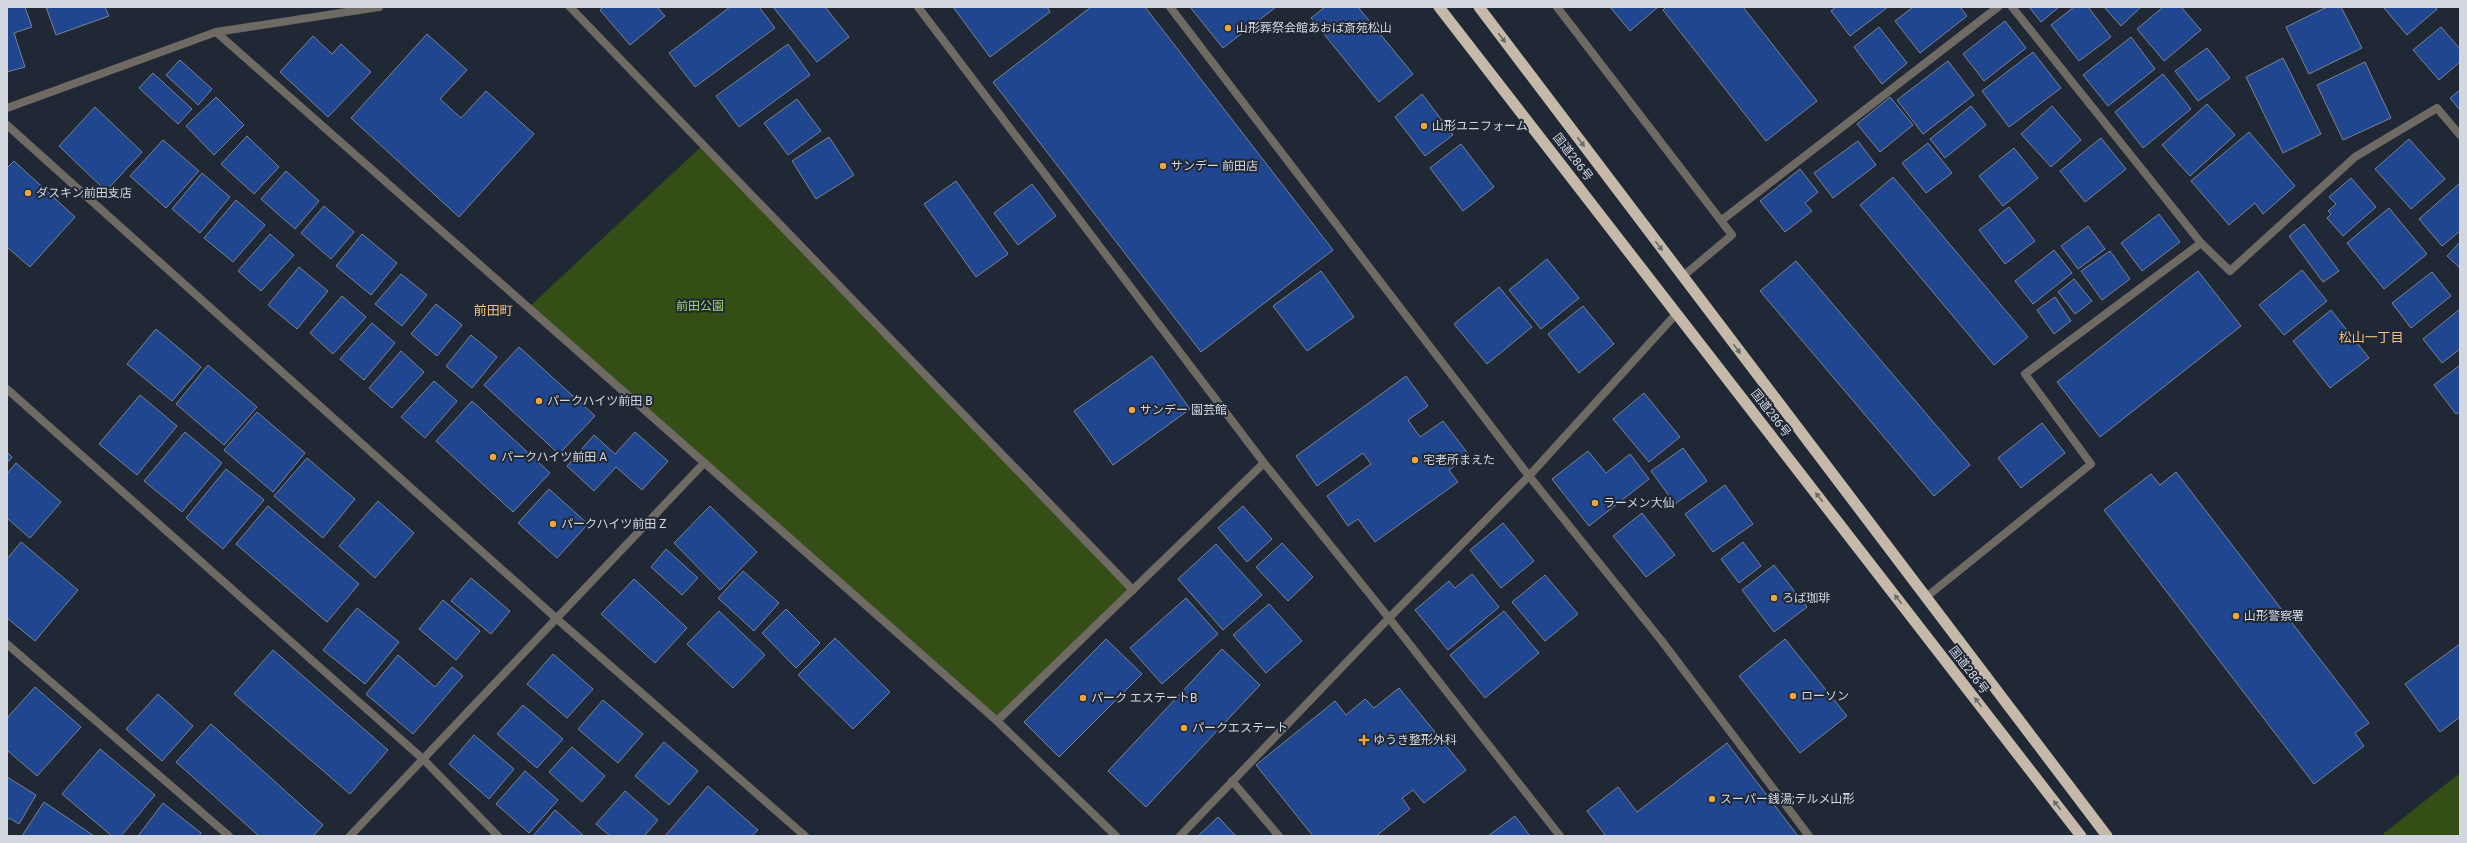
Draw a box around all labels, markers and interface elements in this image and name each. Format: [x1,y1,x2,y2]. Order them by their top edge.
place label: 山形葬祭会館あおば斎苑松山 [1236,21,1392,35]
marker: 山形葬祭会館あおば斎苑松山 [1223,23,1233,33]
one-way arrow [1498,33,1507,44]
place label: 山形ユニフォーム [1432,119,1528,133]
marker: 山形ユニフォーム [1419,121,1429,131]
street label: 国道286号 [1550,131,1596,183]
one-way arrow [1577,136,1585,147]
place label: サンデー 前田店 [1171,159,1258,173]
marker: サンデー 前田店 [1158,161,1168,171]
place label: ダスキン前田支店 [36,186,132,200]
marker: ダスキン前田支店 [23,188,33,198]
one-way arrow [1655,240,1663,251]
park label: 前田公園 [676,299,724,313]
district label: 前田町 [473,303,513,318]
district label: 松山一丁目 [2338,330,2404,345]
one-way arrow [1733,344,1742,355]
street label: 国道286号 [1748,387,1794,439]
place label: パークハイツ前田 B [547,394,653,408]
marker: パークハイツ前田 B [534,396,544,406]
place label: サンデー 園芸館 [1140,403,1227,417]
marker: サンデー 園芸館 [1127,405,1137,415]
place label: パークハイツ前田 A [501,450,607,464]
marker: パークハイツ前田 A [488,452,498,462]
place label: 宅老所まえた [1423,453,1495,467]
marker: 宅老所まえた [1410,455,1420,465]
one-way arrow [1815,491,1823,502]
place label: ラーメン大仙 [1603,496,1675,510]
marker: ラーメン大仙 [1590,498,1600,508]
place label: パークハイツ前田 Z [561,517,666,531]
marker: パークハイツ前田 Z [548,519,558,529]
place label: ろば珈琲 [1782,591,1830,605]
marker: ろば珈琲 [1769,593,1779,603]
one-way arrow [1894,594,1903,605]
place label: 山形警察署 [2244,609,2304,623]
marker: 山形警察署 [2231,611,2241,621]
street label: 国道286号 [1946,644,1992,696]
place label: ローソン [1801,689,1849,703]
place label: パーク エステートB [1091,691,1197,705]
marker: ローソン [1788,691,1798,701]
marker: パーク エステートB [1078,693,1088,703]
one-way arrow [1974,697,1982,708]
place label: パークエステート [1192,721,1288,735]
marker: パークエステート [1179,723,1189,733]
place label: ゆうき整形外科 [1373,733,1457,747]
marker: ゆうき整形外科 [1358,734,1370,746]
place label: スーパー銭湯;テルメ山形 [1720,792,1854,806]
marker: スーパー銭湯;テルメ山形 [1707,794,1717,804]
one-way arrow [2053,800,2062,811]

